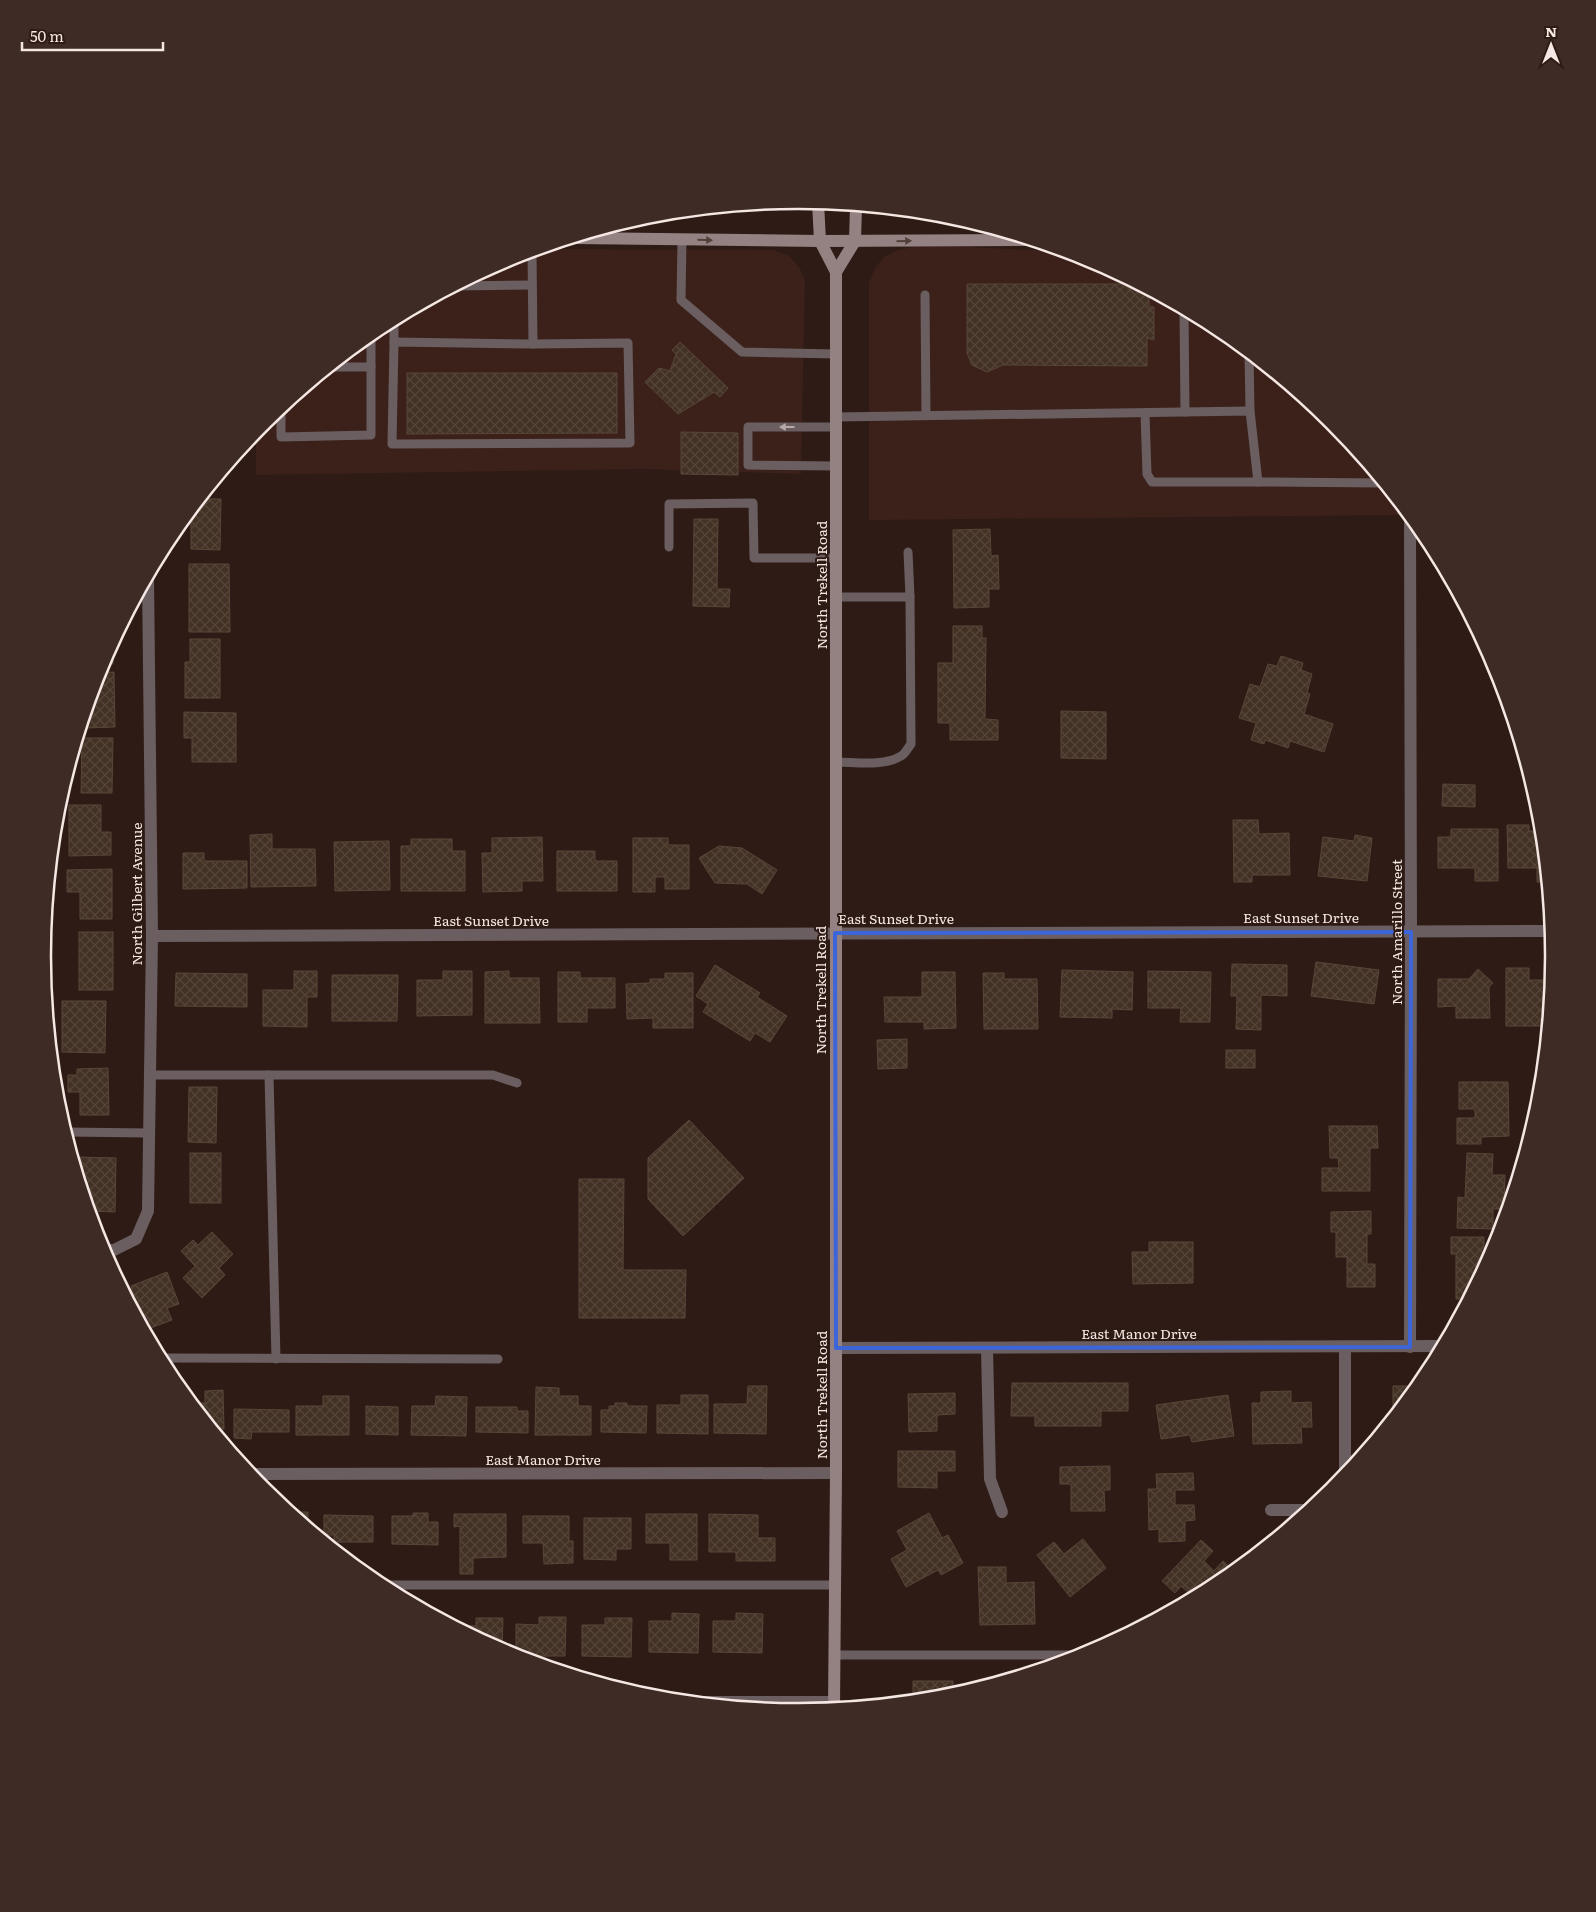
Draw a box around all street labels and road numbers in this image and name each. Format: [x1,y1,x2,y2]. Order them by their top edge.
street label: North Trekell Road [811,520,831,649]
street label: North Gilbert Avenue [126,822,146,966]
street label: North Amarillo Street [1386,859,1406,1005]
street label: East Sunset Drive [1243,907,1359,927]
street label: East Sunset Drive [838,908,954,928]
street label: East Sunset Drive [433,910,549,930]
street label: North Trekell Road [810,925,830,1054]
street label: East Manor Drive [1081,1323,1197,1343]
street label: North Trekell Road [811,1330,831,1459]
street label: East Manor Drive [485,1449,601,1469]

